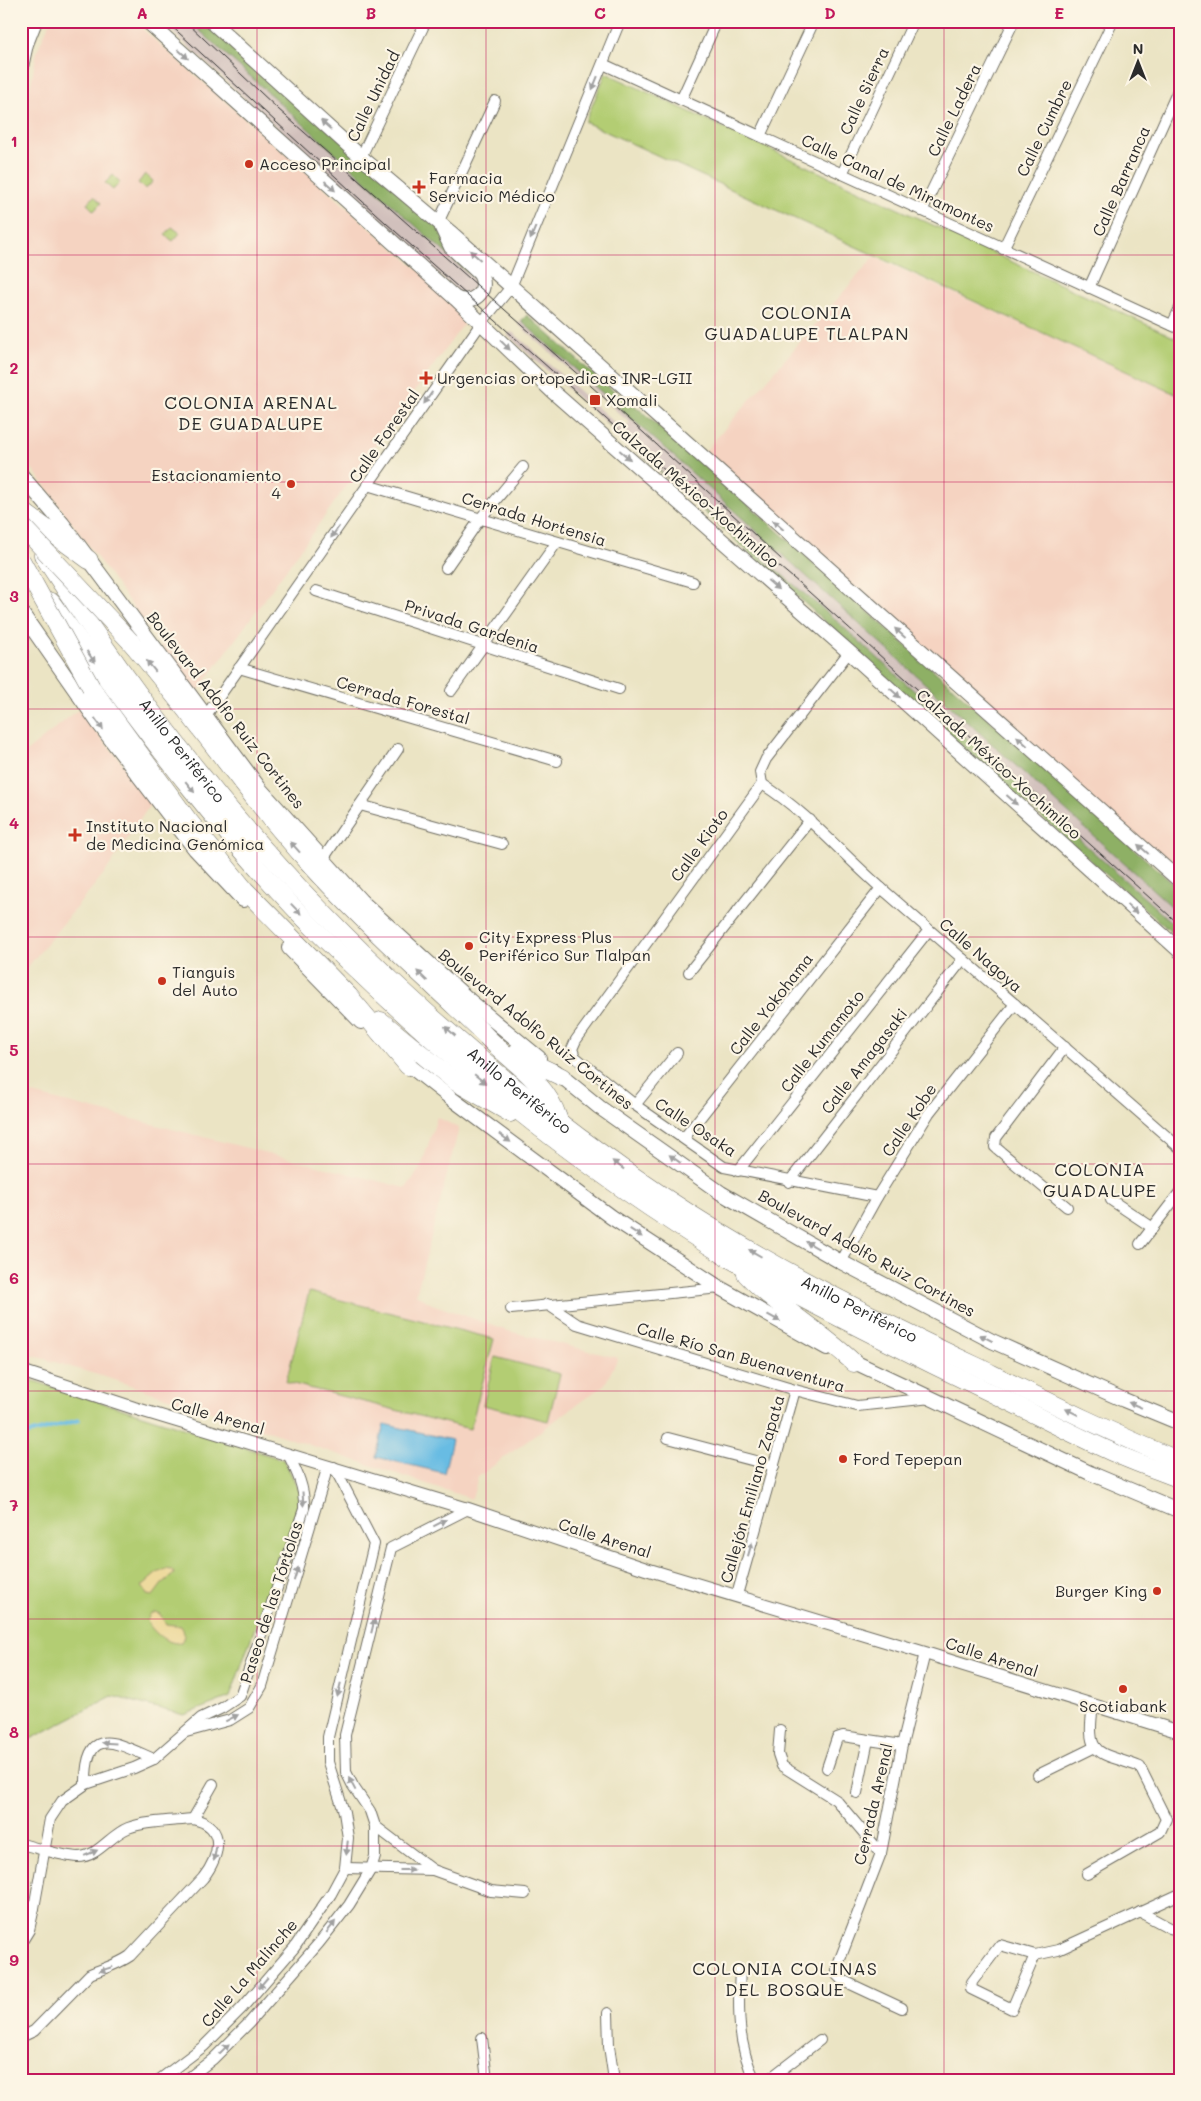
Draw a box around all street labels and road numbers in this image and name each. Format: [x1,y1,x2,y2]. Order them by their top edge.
street label: Calle Sierra [834,44,893,138]
street label: Calle Unidad [341,47,404,145]
street label: Calle Ladera [922,60,985,160]
street label: Calle Cumbre [1011,76,1076,180]
street label: Calle Barranca [1087,122,1154,239]
street label: Calle Canal de Miramontes [798,129,998,237]
street label: Calle Forestal [344,385,424,487]
street label: Calzada México-Xochimilco [608,415,784,572]
street label: Cerrada Hortensia [459,487,609,550]
street label: Privada Gardenia [402,594,542,657]
street label: Boulevard Adolfo Ruiz Cortines [143,607,310,813]
street label: Cerrada Forestal [334,670,472,729]
street label: Calzada México-Xochimilco [912,684,1086,843]
street label: Anillo Periférico [135,693,230,807]
street label: Calle Kioto [665,804,732,885]
street label: Calle Nagoya [935,913,1027,996]
street label: Boulevard Adolfo Ruiz Cortines [435,943,638,1114]
street label: Calle Yokohama [724,948,817,1059]
street label: Calle Kumamoto [775,985,868,1096]
street label: Calle Amagasaki [816,1004,911,1118]
street label: Anillo Periférico [463,1042,576,1138]
street label: Calle Kobe [876,1079,941,1160]
street label: Calle Osaka [651,1092,741,1161]
street label: Boulevard Adolfo Ruiz Cortines [755,1184,979,1321]
street label: Anillo Periférico [798,1270,921,1347]
street label: Calle Río San Buenaventura [635,1317,848,1396]
street label: Calle Arenal [169,1392,267,1439]
street label: Callejón Emiliano Zapata [715,1392,788,1585]
street label: Calle Arenal [556,1513,654,1562]
street label: Paseo de las Tórtolas [234,1518,307,1685]
street label: Calle Arenal [943,1632,1041,1681]
street label: Cerrada Arenal [848,1741,897,1867]
street label: Calle La Malinche [196,1914,301,2031]

